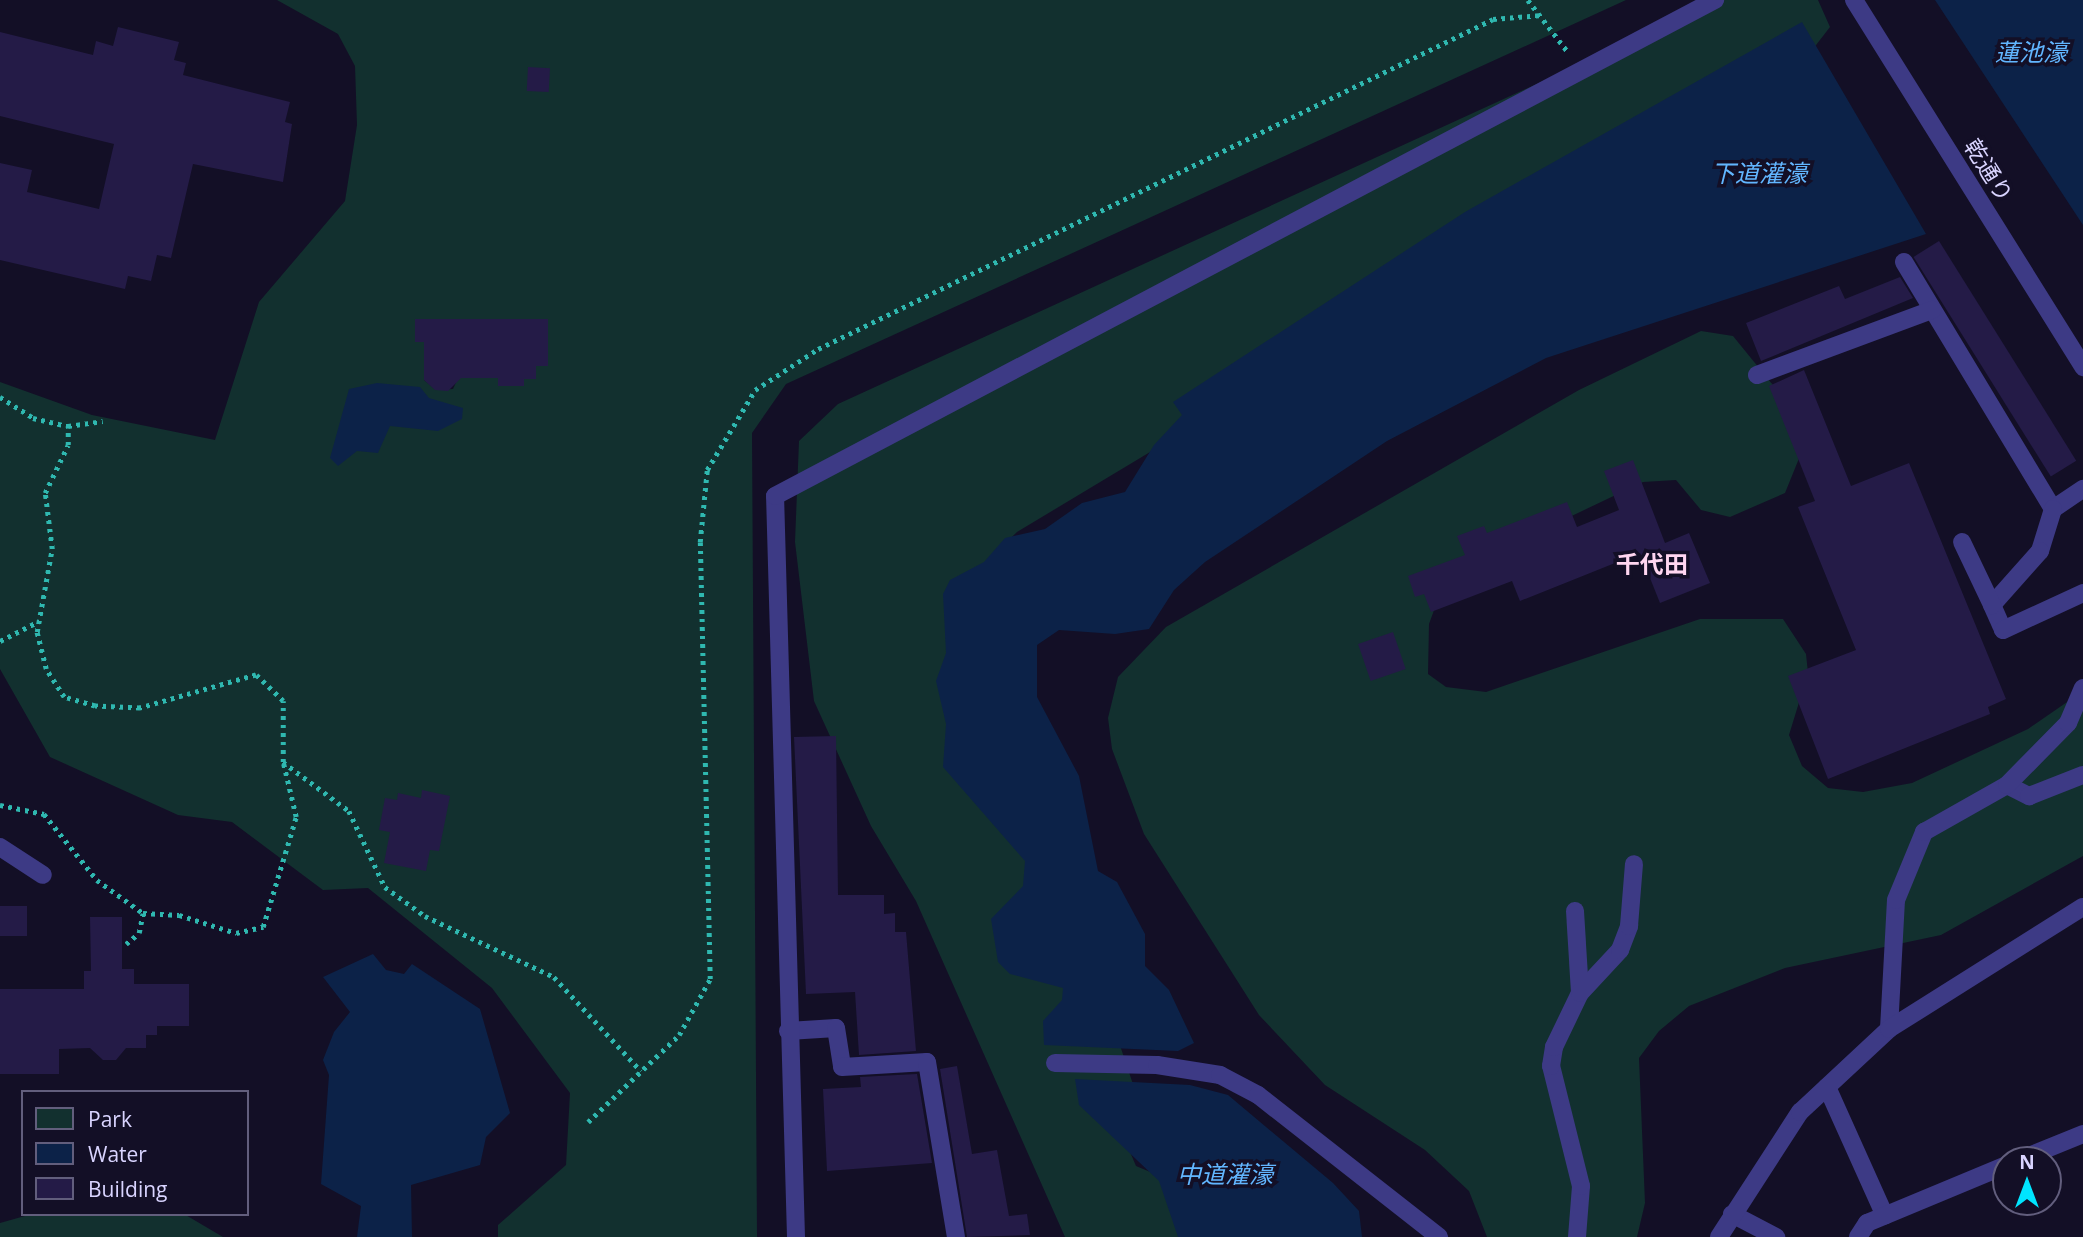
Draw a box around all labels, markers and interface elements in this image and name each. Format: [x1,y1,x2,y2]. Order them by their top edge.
water label: 蓮池濠 [1995,38,2067,66]
street label: 乾通り [1959,133,2019,207]
water label: 下道灌濠 [1711,159,1807,187]
district label: 千代田 [1616,550,1688,578]
legend [21,1090,248,1216]
text: Park [88,1105,132,1133]
text: Water [88,1140,147,1168]
north arrow [1992,1146,2062,1216]
text: N [2019,1149,2035,1175]
water label: 中道灌濠 [1177,1160,1273,1188]
text: Building [88,1175,167,1203]

